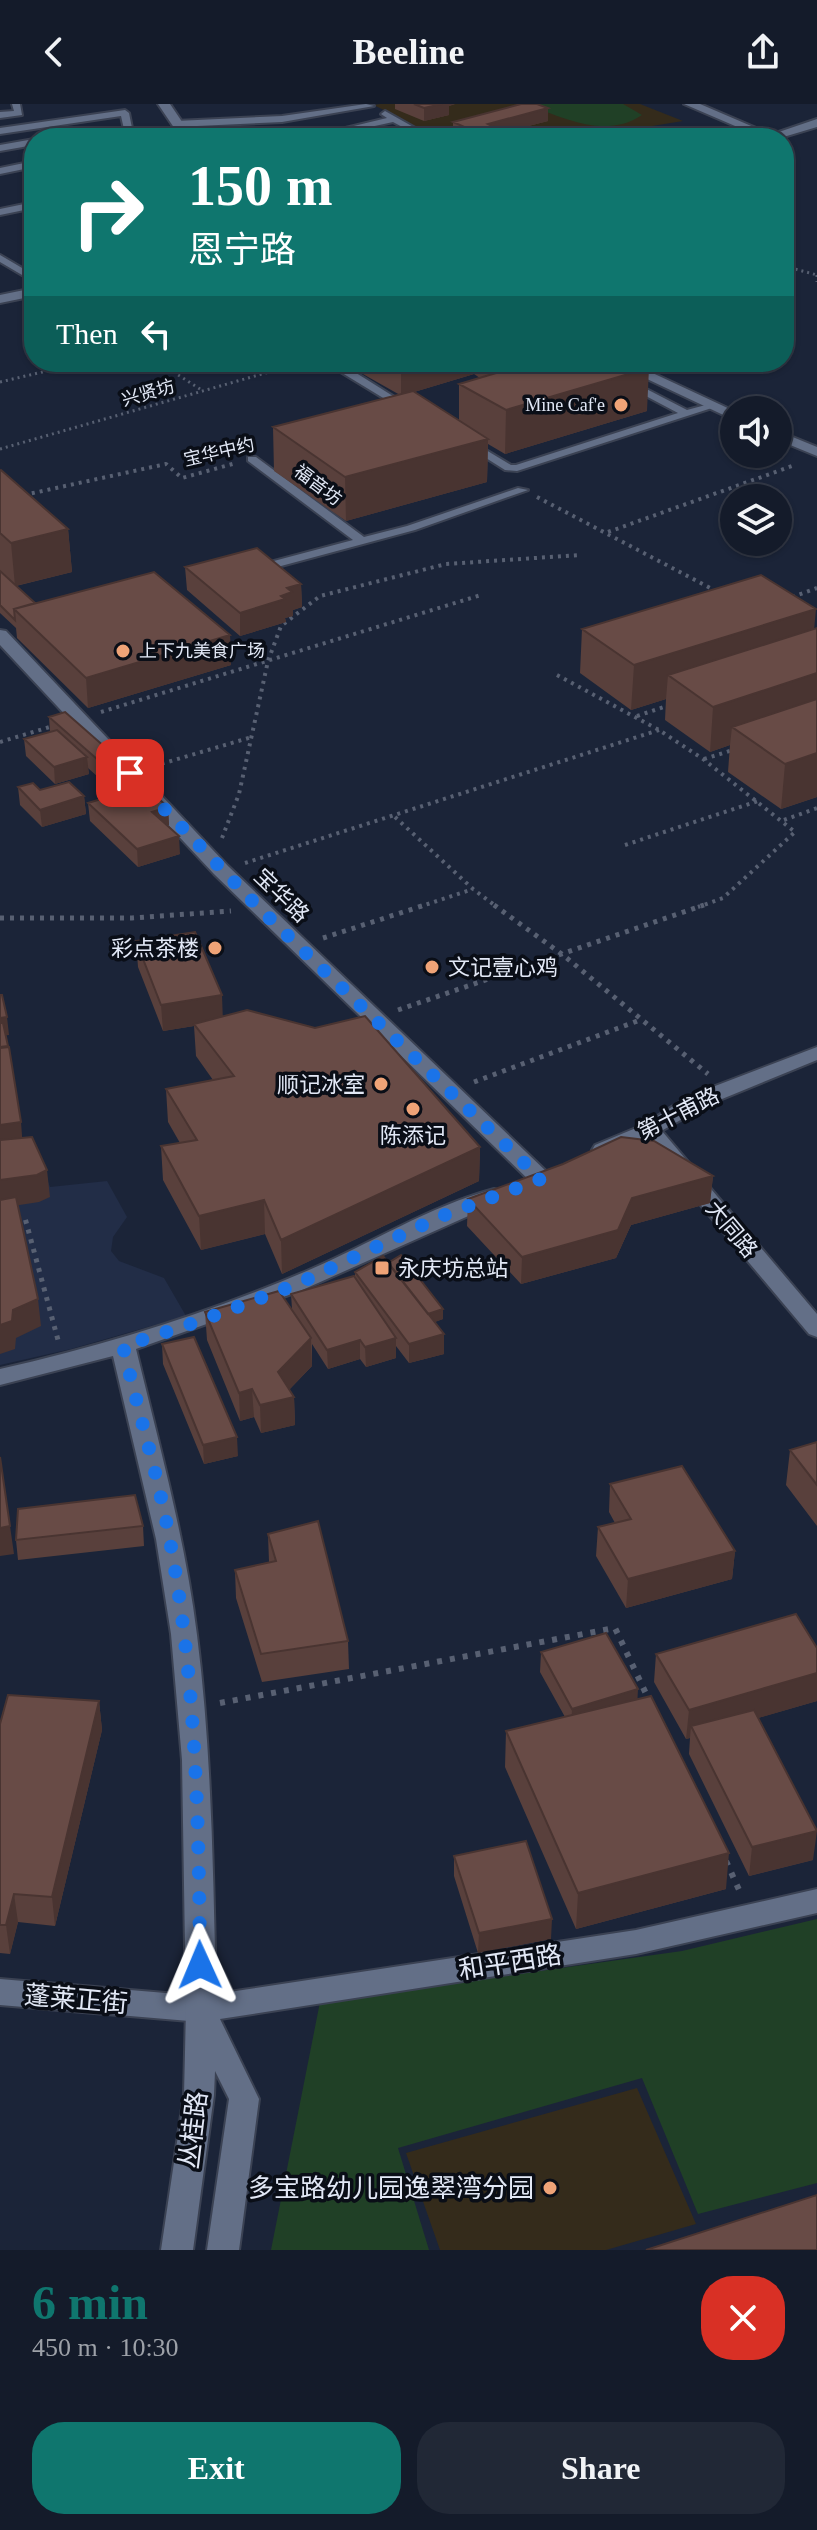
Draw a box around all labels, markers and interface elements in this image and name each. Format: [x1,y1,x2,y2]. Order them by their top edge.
icon: back [32,30,76,74]
icon: share [741,30,785,74]
text: Beeline [353,32,464,72]
text: 150 m [188,155,333,217]
icon: right [56,160,160,264]
text: 恩宁路 [188,230,296,270]
icon: left [134,312,178,356]
text: Then [56,317,118,350]
street label: 兴贤坊 [119,376,177,410]
place label: Mine Caf'e [525,395,605,415]
marker: Mine Caf'e [612,396,630,414]
map controls [720,396,792,556]
button: sound [720,396,792,468]
street label: 宝华中约 [182,434,256,470]
street label: 福音坊 [290,461,346,509]
button: layers [720,484,792,556]
place label: 上下九美食广场 [139,641,265,661]
marker: 上下九美食广场 [114,642,132,660]
pin [96,739,164,807]
icon: arrive [108,751,152,795]
street label: 宝华路 [249,863,314,927]
place label: 彩点茶楼 [111,936,199,961]
marker: 彩点茶楼 [206,939,224,957]
place label: 文记壹心鸡 [448,955,558,980]
marker: 文记壹心鸡 [423,958,441,976]
place label: 顺记冰室 [277,1072,365,1097]
marker: 顺记冰室 [372,1075,390,1093]
street label: 第十甫路 [633,1082,723,1145]
marker: 陈添记 [404,1100,422,1118]
place label: 陈添记 [380,1123,446,1148]
street label: 大同路 [701,1196,762,1263]
place label: 永庆坊总站 [398,1256,508,1281]
marker: 永庆坊总站 [373,1259,391,1277]
position arrow [158,1923,242,2007]
street label: 和平西路 [456,1940,564,1985]
street label: 蓬莱正街 [23,1981,129,2018]
street label: 丛桂路 [174,2090,213,2171]
place label: 多宝路幼儿园逸翠湾分园 [248,2174,534,2203]
marker: 多宝路幼儿园逸翠湾分园 [541,2179,559,2197]
text: 6 min [32,2276,148,2329]
button: close [701,2276,785,2360]
text: 450 m · 10:30 [32,2333,179,2362]
button: Exit [32,2422,401,2514]
button: Share [417,2422,785,2514]

